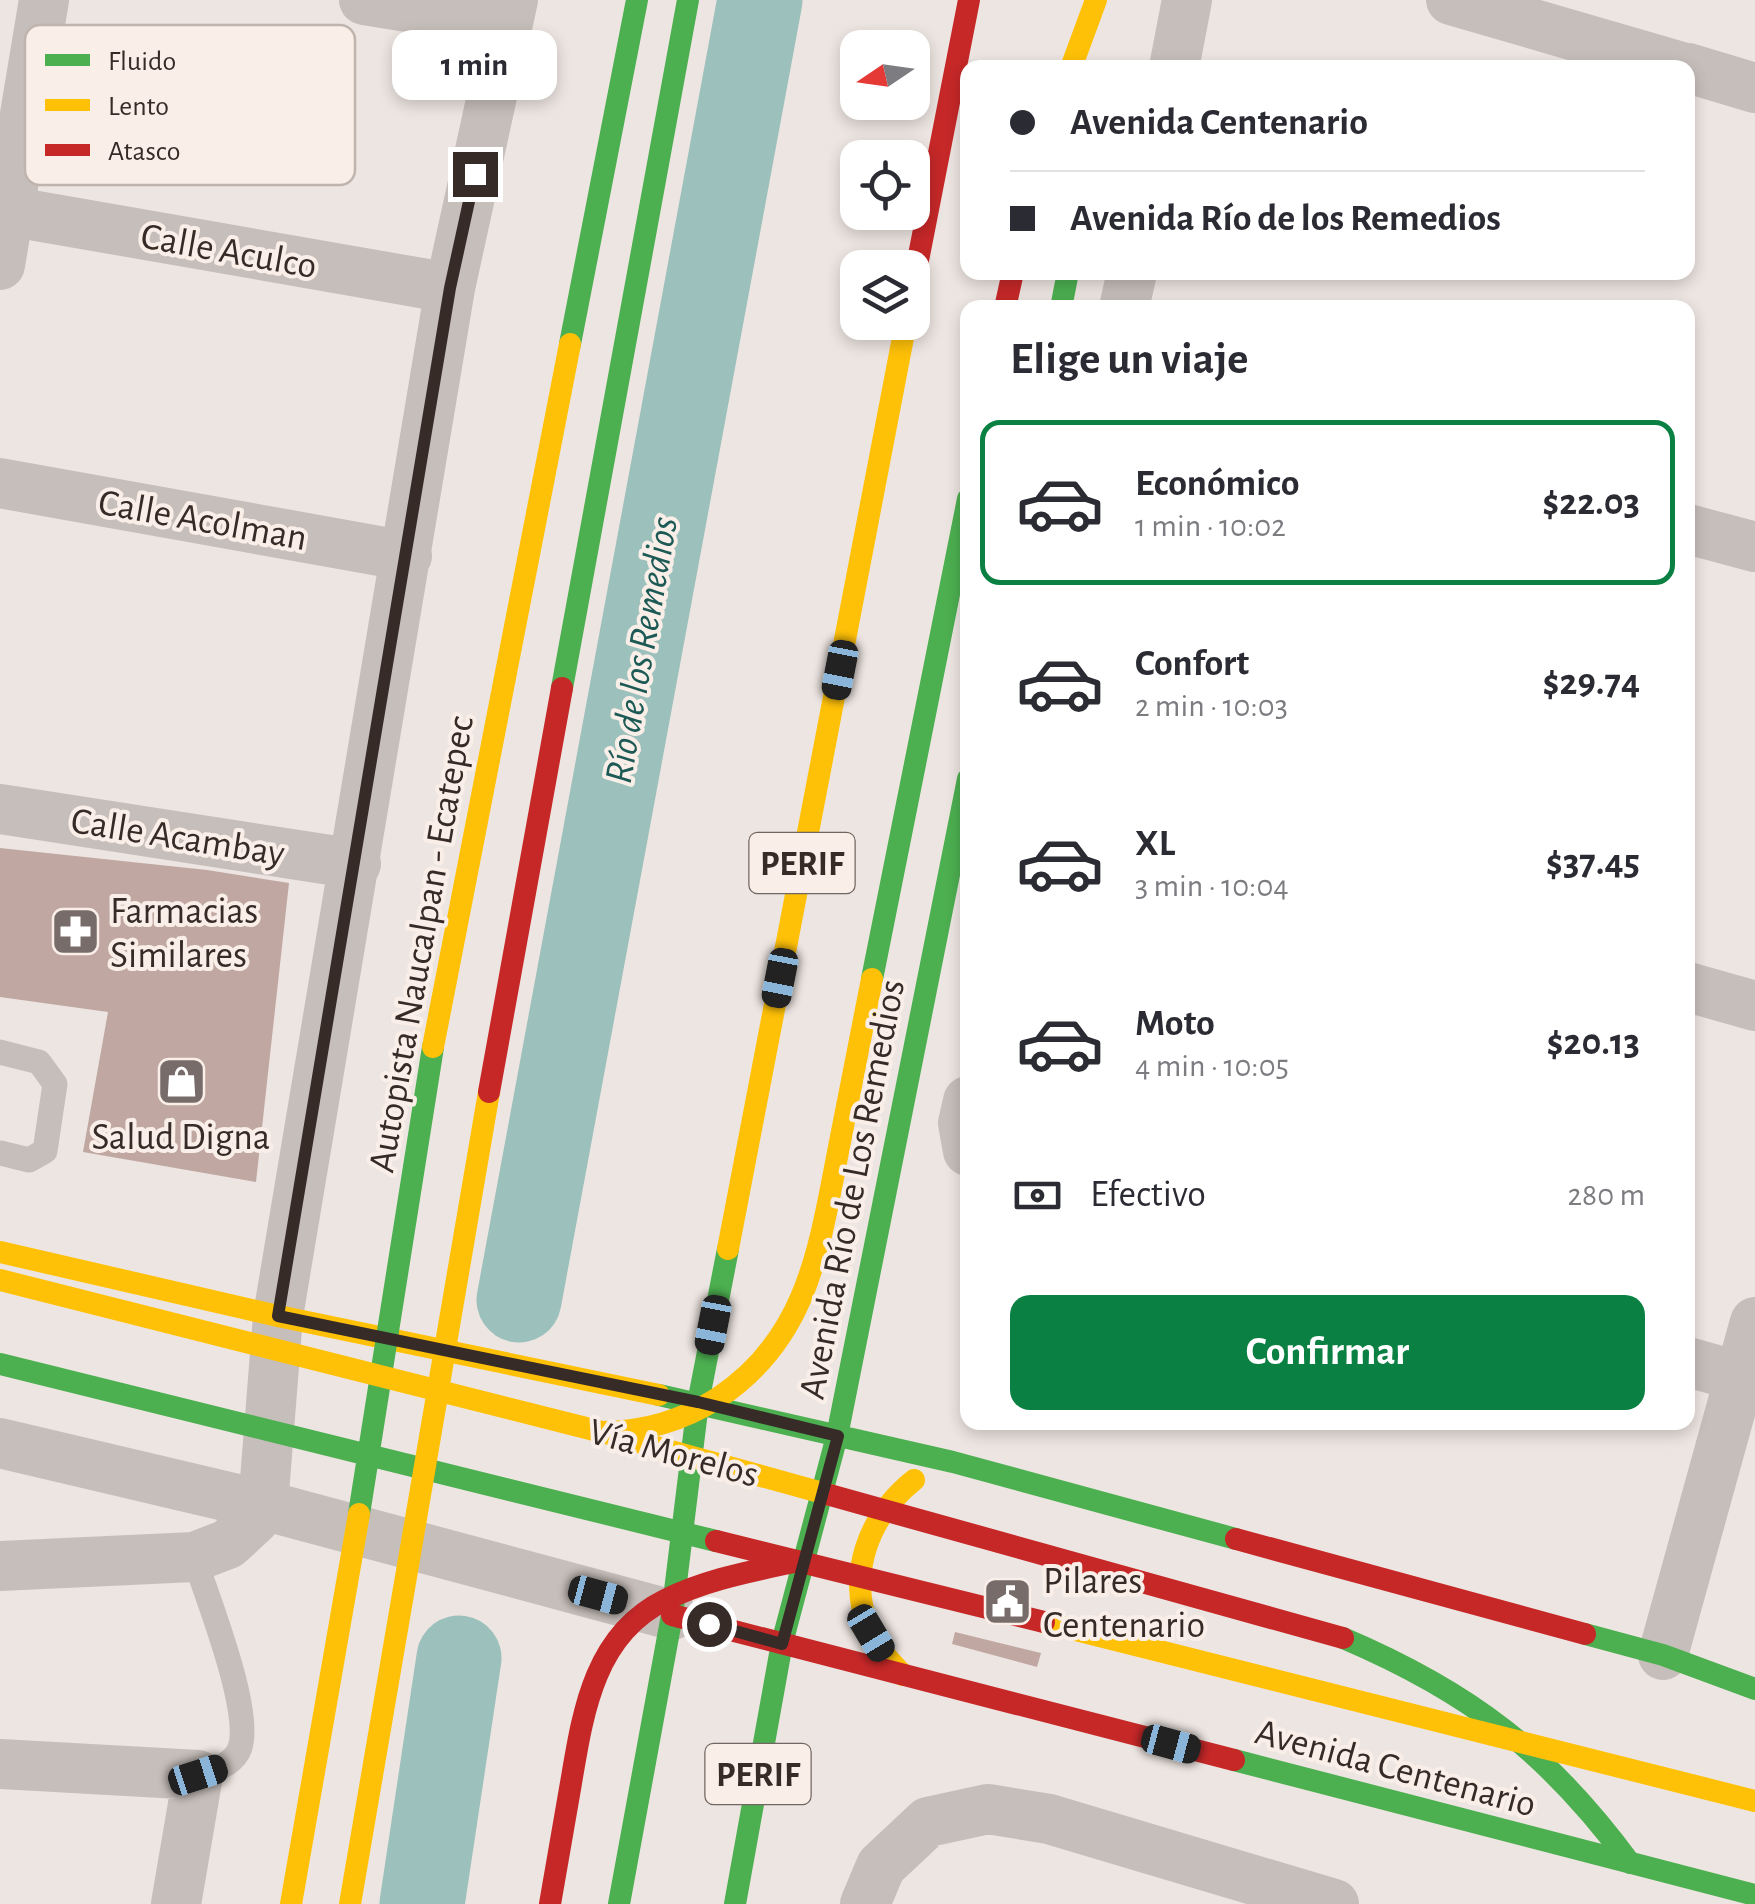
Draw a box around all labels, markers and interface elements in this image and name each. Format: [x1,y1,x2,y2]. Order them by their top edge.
legend [25,25,355,185]
callout: 1 min [392,29,558,99]
north arrow [840,30,930,120]
map controls [840,30,930,340]
text: Fluido [108,48,176,76]
text: 1 min [441,49,508,81]
text: Lento [108,93,169,121]
text: Avenida Centenario [1070,104,1368,142]
text: Atasco [108,138,180,166]
button: locate [840,140,930,230]
route end [453,152,498,197]
text: Avenida Río de los Remedios [1070,200,1501,238]
street label: Calle Aculco [138,218,320,286]
button: layers [840,250,930,340]
text: Elige un viaje [1010,337,1249,382]
icon: car [1015,458,1105,548]
text: Económico [1135,465,1299,503]
street label: Calle Acolman [95,484,310,558]
text: $22.03 [1542,484,1640,522]
text: 1 min · 10:02 [1135,510,1286,542]
water label: Río de los Remedios [599,514,685,787]
car [820,638,860,702]
icon: car [1015,638,1105,728]
text: Confort [1135,645,1249,683]
text: $29.74 [1542,664,1640,702]
text: 2 min · 10:03 [1135,690,1288,722]
street label: Autopista Naucalpan - Ecatepec [363,713,481,1175]
street label: Calle Acambay [68,802,287,874]
icon: car [1015,818,1105,908]
text: XL [1135,825,1175,863]
road number: PERIF [750,833,854,893]
text: $37.45 [1546,844,1640,882]
text: 3 min · 10:04 [1135,870,1289,902]
place label: Farmacias Similares [110,893,258,975]
pharmacy icon: Farmacias Similares [49,906,101,958]
car [760,946,800,1010]
street label: Avenida Río de Los Remedios [794,977,912,1402]
icon: car [1015,998,1105,1088]
text: Moto [1135,1005,1215,1043]
text: $20.13 [1546,1024,1640,1062]
text: 4 min · 10:05 [1135,1050,1289,1082]
shop icon: Salud Digna [155,1056,207,1108]
place label: Salud Digna [92,1119,270,1157]
icon: cash [1010,1168,1065,1223]
text: Efectivo [1090,1176,1206,1214]
text: 280 m [1567,1179,1645,1211]
car [693,1293,733,1357]
button: Confirmar [1010,1295,1645,1410]
street label: Vía Morelos [585,1413,762,1495]
place label: Pilares Centenario [1043,1563,1205,1645]
car [565,1573,631,1617]
public building icon: Pilares Centenario [982,1576,1034,1628]
car [843,1600,899,1666]
route start [687,1602,732,1647]
street label: Avenida Centenario [1251,1713,1540,1825]
car [1138,1722,1204,1766]
road number: PERIF [706,1744,810,1804]
car [165,1751,231,1799]

